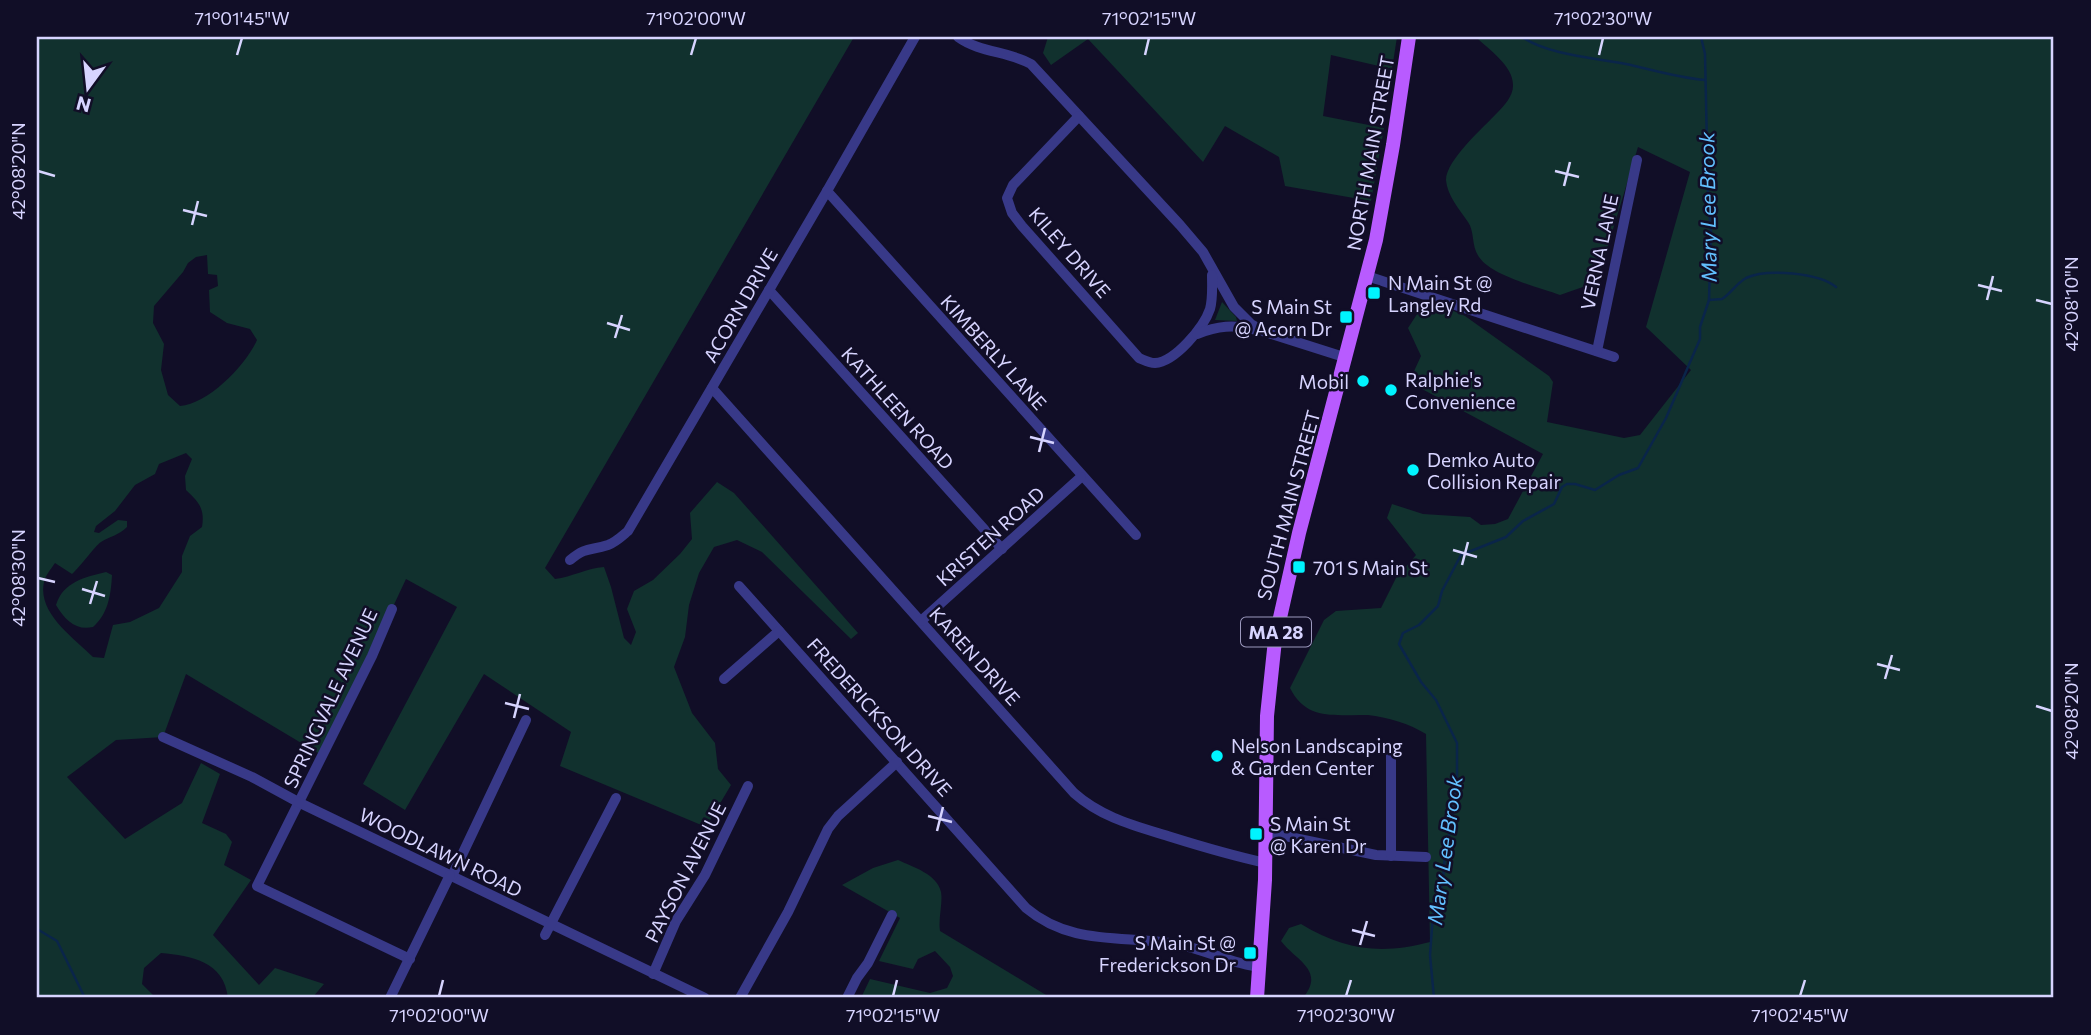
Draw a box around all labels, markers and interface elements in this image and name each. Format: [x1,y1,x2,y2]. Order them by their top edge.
text: 71°01'45"W [194,7,290,29]
text: 71°02'00"W [646,7,746,29]
text: 71°02'15"W [1102,7,1196,29]
text: 71°02'30"W [1554,7,1652,29]
north arrow [52,52,122,122]
street label: NORTH MAIN STREET [1342,54,1398,252]
text: N [74,92,93,118]
text: 42°08'20"N [7,122,29,220]
water label: Mary Lee Brook [1693,131,1721,282]
street label: VERNA LANE [1576,192,1622,312]
street label: KILEY DRIVE [1024,202,1116,302]
street label: ACORN DRIVE [698,244,782,366]
text: 42°08'10"N [2060,256,2082,352]
place label: N Main St @ Langley Rd [1388,271,1492,316]
marker: N Main St @ Langley Rd [1366,285,1382,301]
street label: KIMBERLY LANE [936,290,1052,414]
place label: S Main St @ Acorn Dr [1234,295,1332,340]
marker: S Main St @ Acorn Dr [1338,309,1354,325]
street label: KATHLEEN ROAD [837,342,959,474]
place label: Ralphie's Convenience [1405,368,1516,413]
place label: Mobil [1299,370,1349,393]
marker: Mobil [1355,373,1371,389]
marker: Ralphie's Convenience [1383,382,1399,398]
street label: SOUTH MAIN STREET [1252,407,1324,603]
place label: Demko Auto Collision Repair [1427,448,1561,493]
marker: Demko Auto Collision Repair [1405,462,1421,478]
street label: KRISTEN ROAD [931,481,1049,591]
text: 42°08'30"N [7,529,29,627]
place label: 701 S Main St [1313,556,1428,579]
marker: 701 S Main St [1291,559,1307,575]
street label: KAREN DRIVE [925,602,1025,710]
street label: SPRINGVALE AVENUE [278,605,382,791]
road number: MA 28 [1241,618,1311,646]
street label: FREDERICKSON DRIVE [803,633,957,801]
text: 42°08'20"N [2060,662,2082,760]
place label: Nelson Landscaping & Garden Center [1231,734,1403,779]
marker: Nelson Landscaping & Garden Center [1209,748,1225,764]
water label: Mary Lee Brook [1421,773,1467,926]
street label: PAYSON AVENUE [640,798,730,946]
street label: WOODLAWN ROAD [356,803,526,901]
place label: S Main St @ Karen Dr [1270,812,1367,857]
marker: S Main St @ Karen Dr [1248,826,1264,842]
place label: S Main St @ Frederickson Dr [1099,931,1236,976]
marker: S Main St @ Frederickson Dr [1242,945,1258,961]
text: 71°02'00"W [389,1004,489,1026]
text: 71°02'15"W [846,1004,940,1026]
text: 71°02'30"W [1297,1004,1395,1026]
text: 71°02'45"W [1751,1004,1849,1026]

